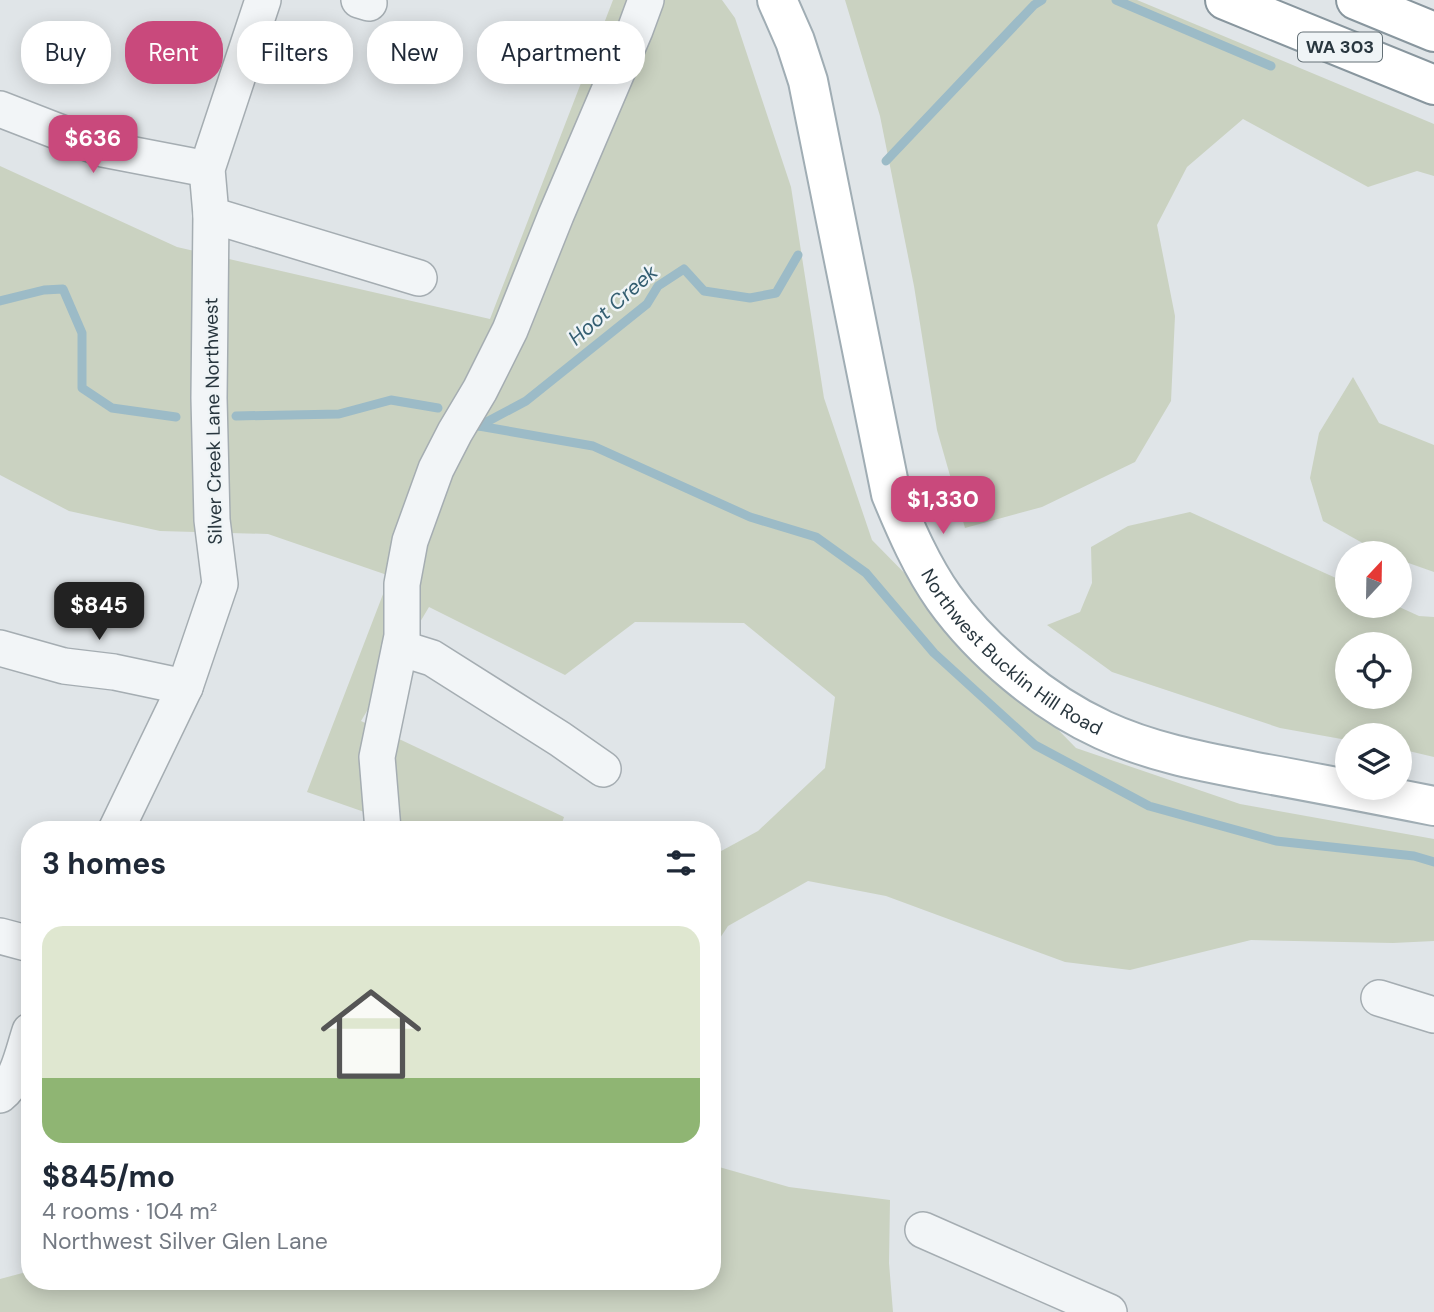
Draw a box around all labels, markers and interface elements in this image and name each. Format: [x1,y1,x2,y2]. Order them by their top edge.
chip: Buy [21,21,111,84]
chip: Rent [125,21,223,84]
chip: Filters [237,21,353,84]
chip: New [367,21,463,84]
chip: Apartment [477,21,645,84]
road number: WA 303 [1298,32,1382,62]
pin: $636 [52,116,134,175]
text: $636 [65,123,121,153]
water label: Hoot Creek [562,258,664,352]
street label: Silver Creek Lane Northwest [198,297,228,545]
pin: $1,330 [886,476,1000,536]
text: $1,330 [907,484,979,514]
north arrow [1335,541,1412,618]
map controls [1335,541,1412,800]
street label: Northwest Bucklin Hill Road [916,564,1107,740]
pin: $845 [58,582,140,642]
text: $845 [70,590,128,620]
button: locate [1335,632,1412,709]
button: layers [1335,723,1412,800]
text: 3 homes [42,844,166,883]
icon: filters [662,844,700,882]
icon: home [308,971,434,1097]
text: $845/mo [42,1157,175,1196]
text: 4 rooms · 104 m² [42,1196,217,1226]
text: Northwest Silver Glen Lane [42,1226,328,1256]

